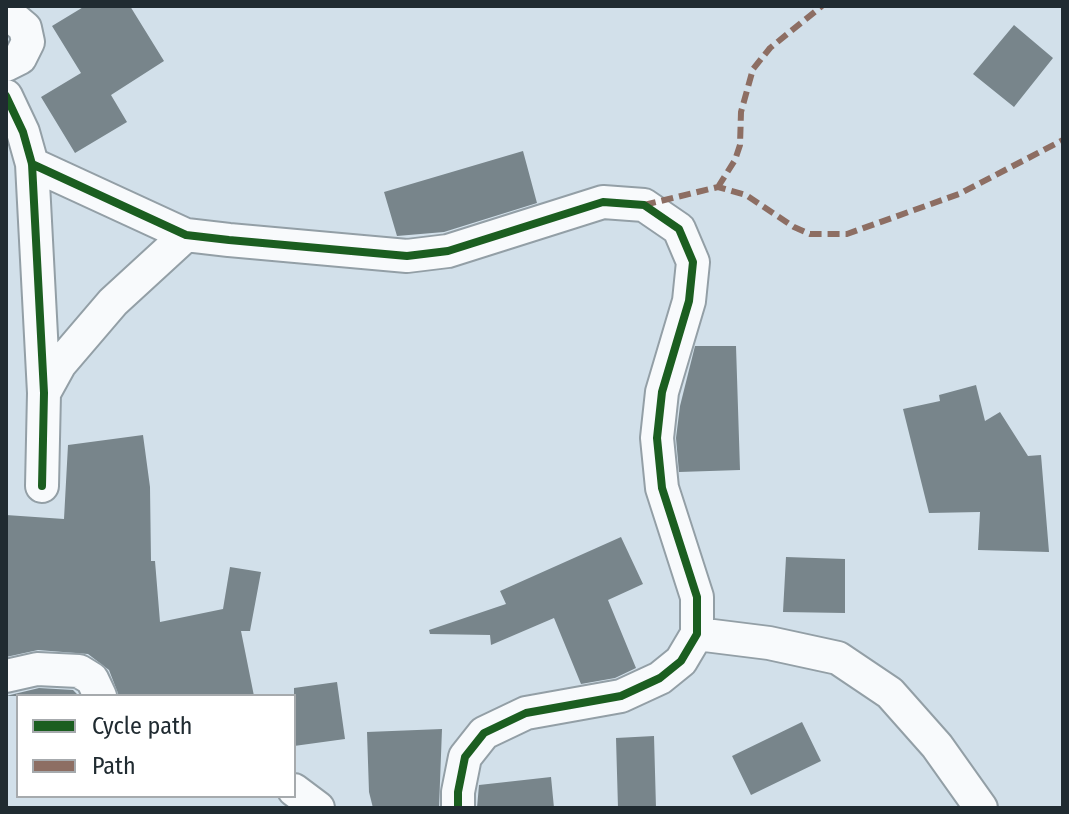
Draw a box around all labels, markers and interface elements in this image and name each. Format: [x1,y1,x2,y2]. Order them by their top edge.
legend [16,694,296,798]
text: Cycle path [92,712,192,740]
text: Path [92,752,136,780]

